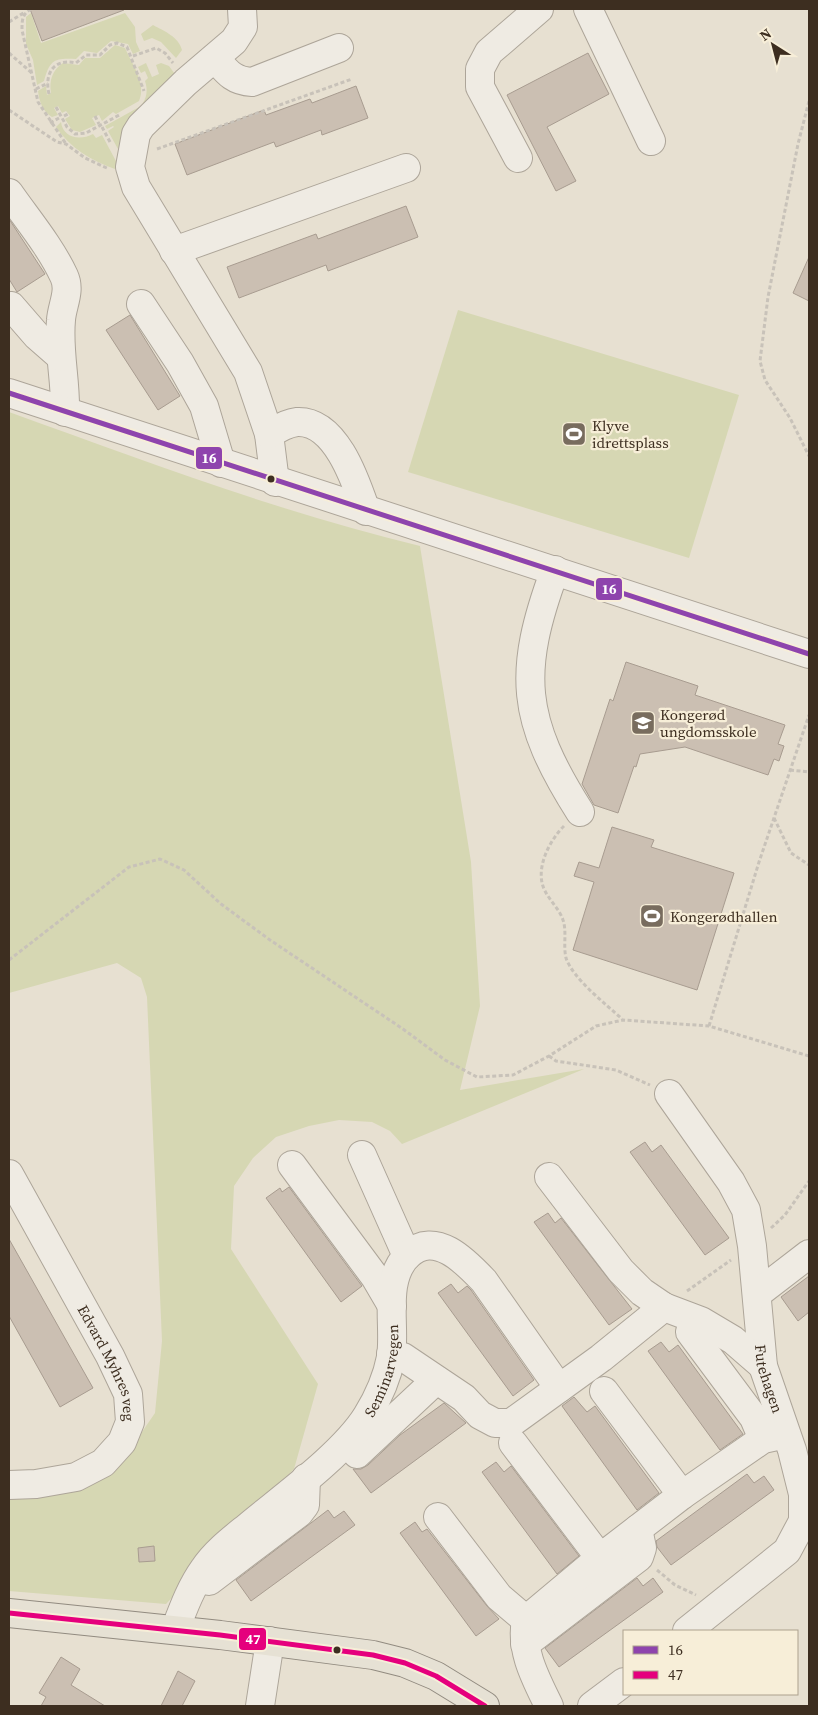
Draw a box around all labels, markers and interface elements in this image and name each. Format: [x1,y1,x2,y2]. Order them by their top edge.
north arrow [748,20,798,70]
text: N [755,23,775,46]
place label: Klyve idrettsplass [592,415,669,453]
sports icon: Klyve idrettsplass [561,421,587,447]
line badge: 16 [195,446,223,470]
text: 16 [201,448,217,468]
unlabelled marker [266,474,276,484]
line badge: 16 [595,577,623,601]
text: 16 [601,579,617,599]
place label: Kongerød ungdomsskole [660,704,757,742]
school or university icon: Kongerød ungdomsskole [630,710,656,736]
sports icon: Kongerødhallen [639,903,665,929]
place label: Kongerødhallen [670,906,778,927]
street label: Edvard Myhres veg [73,1301,140,1422]
street label: Seminarvegen [358,1324,403,1421]
street label: Futehagen [751,1344,789,1416]
line badge: 47 [238,1627,267,1651]
text: 47 [245,1629,261,1649]
legend [623,1630,798,1695]
text: 16 [668,1639,683,1660]
unlabelled marker [332,1645,342,1655]
text: 47 [668,1664,683,1685]

